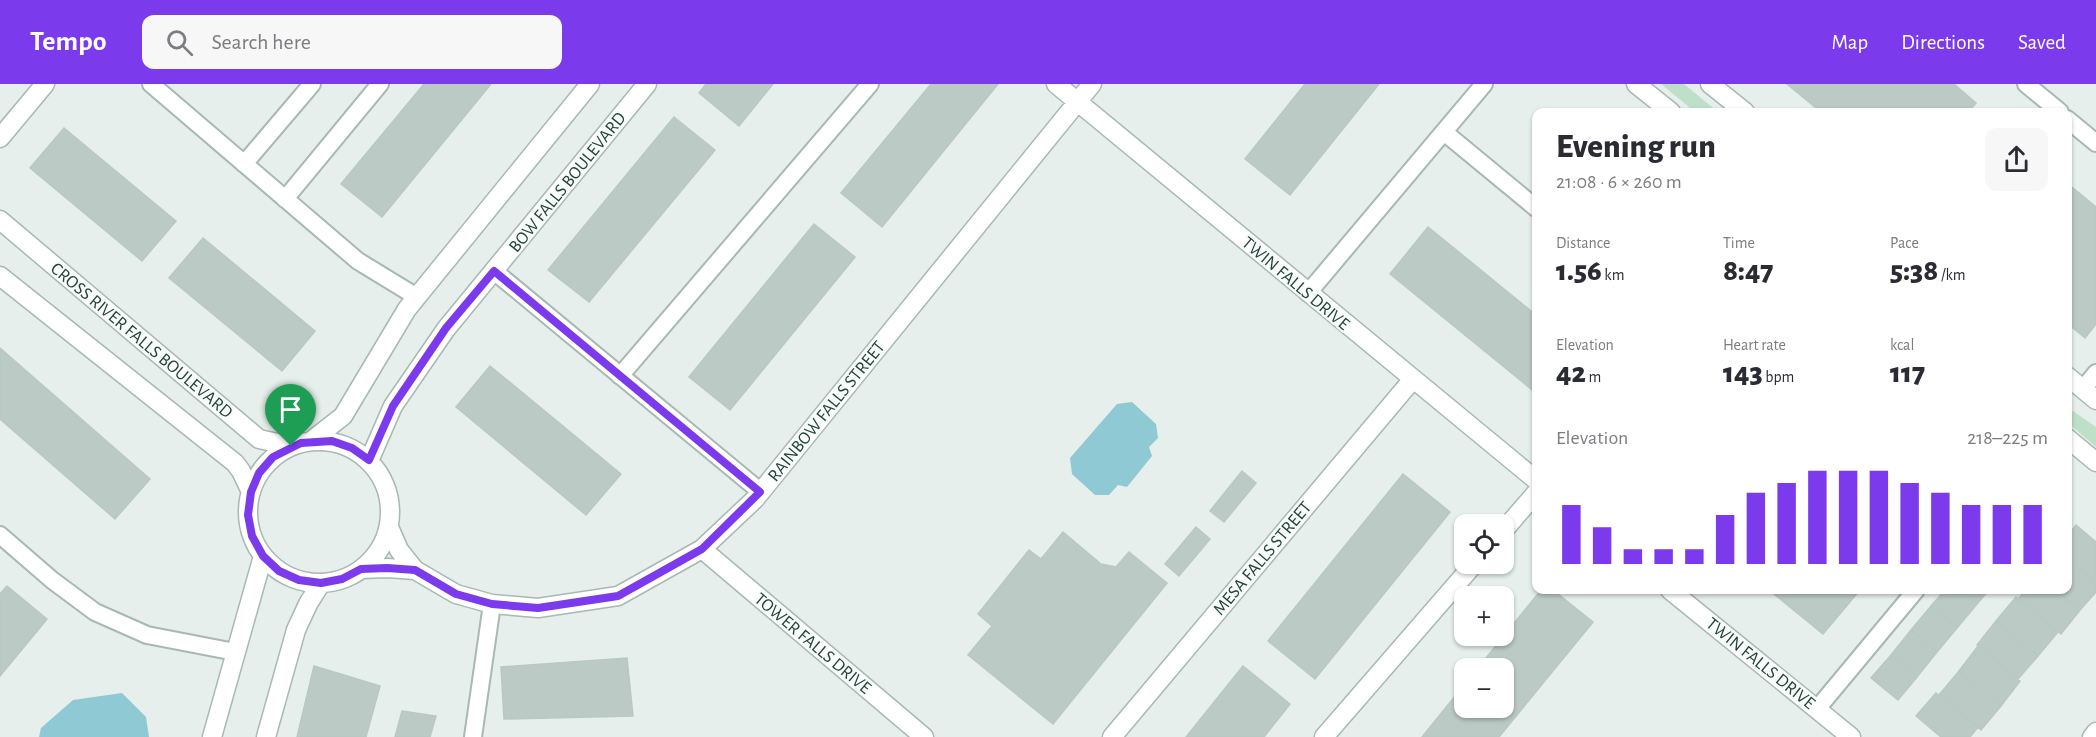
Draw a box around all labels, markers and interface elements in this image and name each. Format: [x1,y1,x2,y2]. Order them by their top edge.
search box [142,15,562,69]
icon: search [163,26,196,59]
text: Tempo [30,28,106,56]
text: Search here [211,31,311,53]
text: Map [1832,32,1868,53]
text: Directions [1901,32,1985,53]
text: Saved [2018,32,2066,53]
street label: BOW FALLS BOULEVARD [506,109,630,256]
button: share [1985,128,2048,191]
text: Evening run [1556,131,1716,164]
text: 21:08 · 6 × 260 m [1556,172,1682,192]
street label: TWIN FALLS DRIVE [1238,234,1353,334]
text: Distance [1556,235,1610,251]
text: Time [1723,235,1755,251]
text: Pace [1890,235,1919,251]
text: 1.56 [1556,256,1602,286]
text: 8:47 [1723,256,1774,286]
text: 5:38 [1890,256,1938,286]
street label: CROSS RIVER FALLS BOULEVARD [47,260,236,422]
text: km [1602,267,1624,283]
text: /km [1938,267,1966,283]
text: Elevation [1556,337,1614,353]
text: Heart rate [1723,337,1786,353]
text: kcal [1890,337,1914,353]
street label: RAINBOW FALLS STREET [765,338,889,485]
text: 42 [1556,358,1586,388]
text: 143 [1723,358,1763,388]
text: 117 [1890,358,1925,388]
text: m [1586,369,1601,385]
text: bpm [1763,369,1794,385]
pin [265,384,316,446]
icon: arrive [274,393,307,426]
text: Elevation [1556,428,1628,448]
text: 218–225 m [1967,428,2048,448]
street label: MESA FALLS STREET [1210,498,1315,619]
map controls [1454,514,1514,718]
button: locate [1454,514,1514,574]
button: + [1454,586,1514,646]
street label: TOWER FALLS DRIVE [751,590,874,698]
street label: TWIN FALLS DRIVE [1703,615,1818,713]
button: − [1454,658,1514,718]

